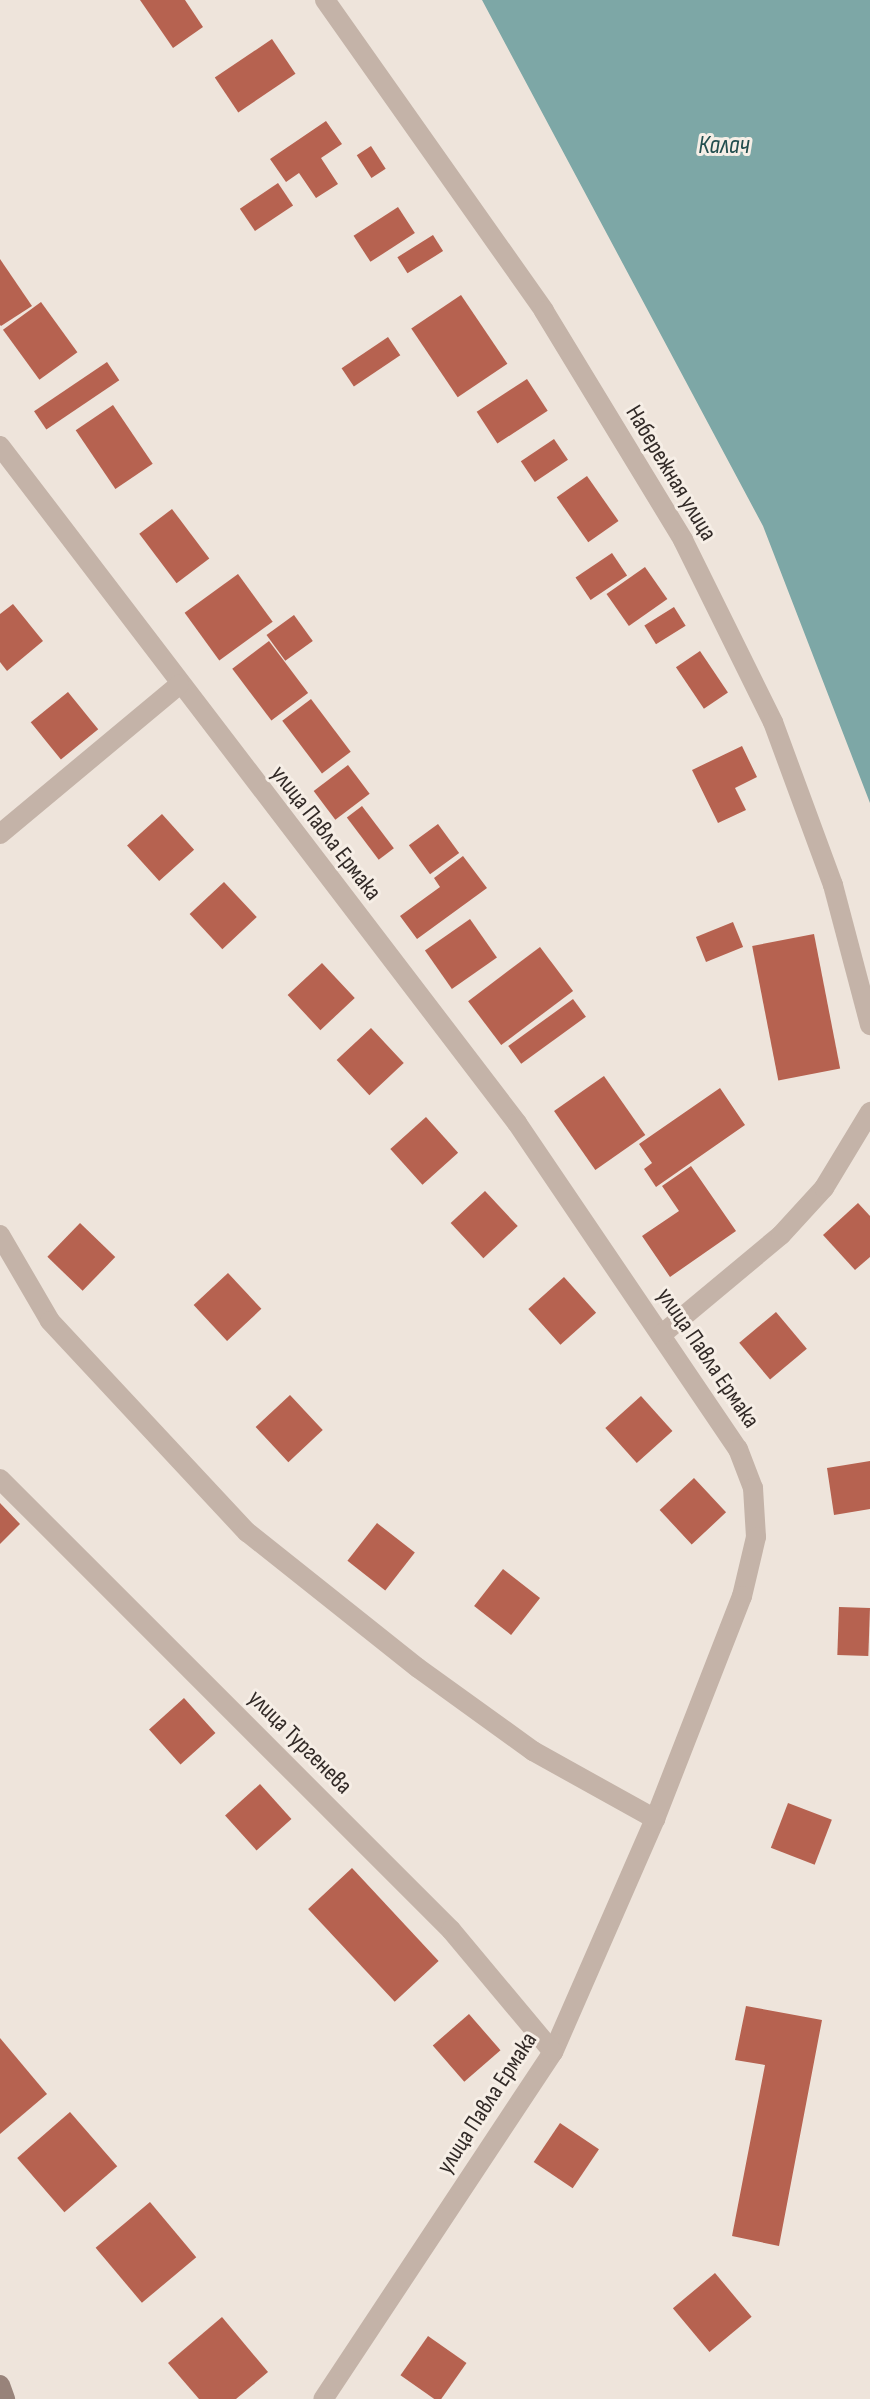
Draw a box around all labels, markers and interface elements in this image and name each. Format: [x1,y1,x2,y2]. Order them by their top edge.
water label: Калач [698,130,750,162]
street label: Набережная улица [619,400,723,546]
street label: улица Павла Ермака [265,760,387,906]
street label: улица Павла Ермака [651,1282,765,1434]
street label: улица Тургенева [242,1684,358,1800]
street label: улица Павла Ермака [431,2027,543,2179]

